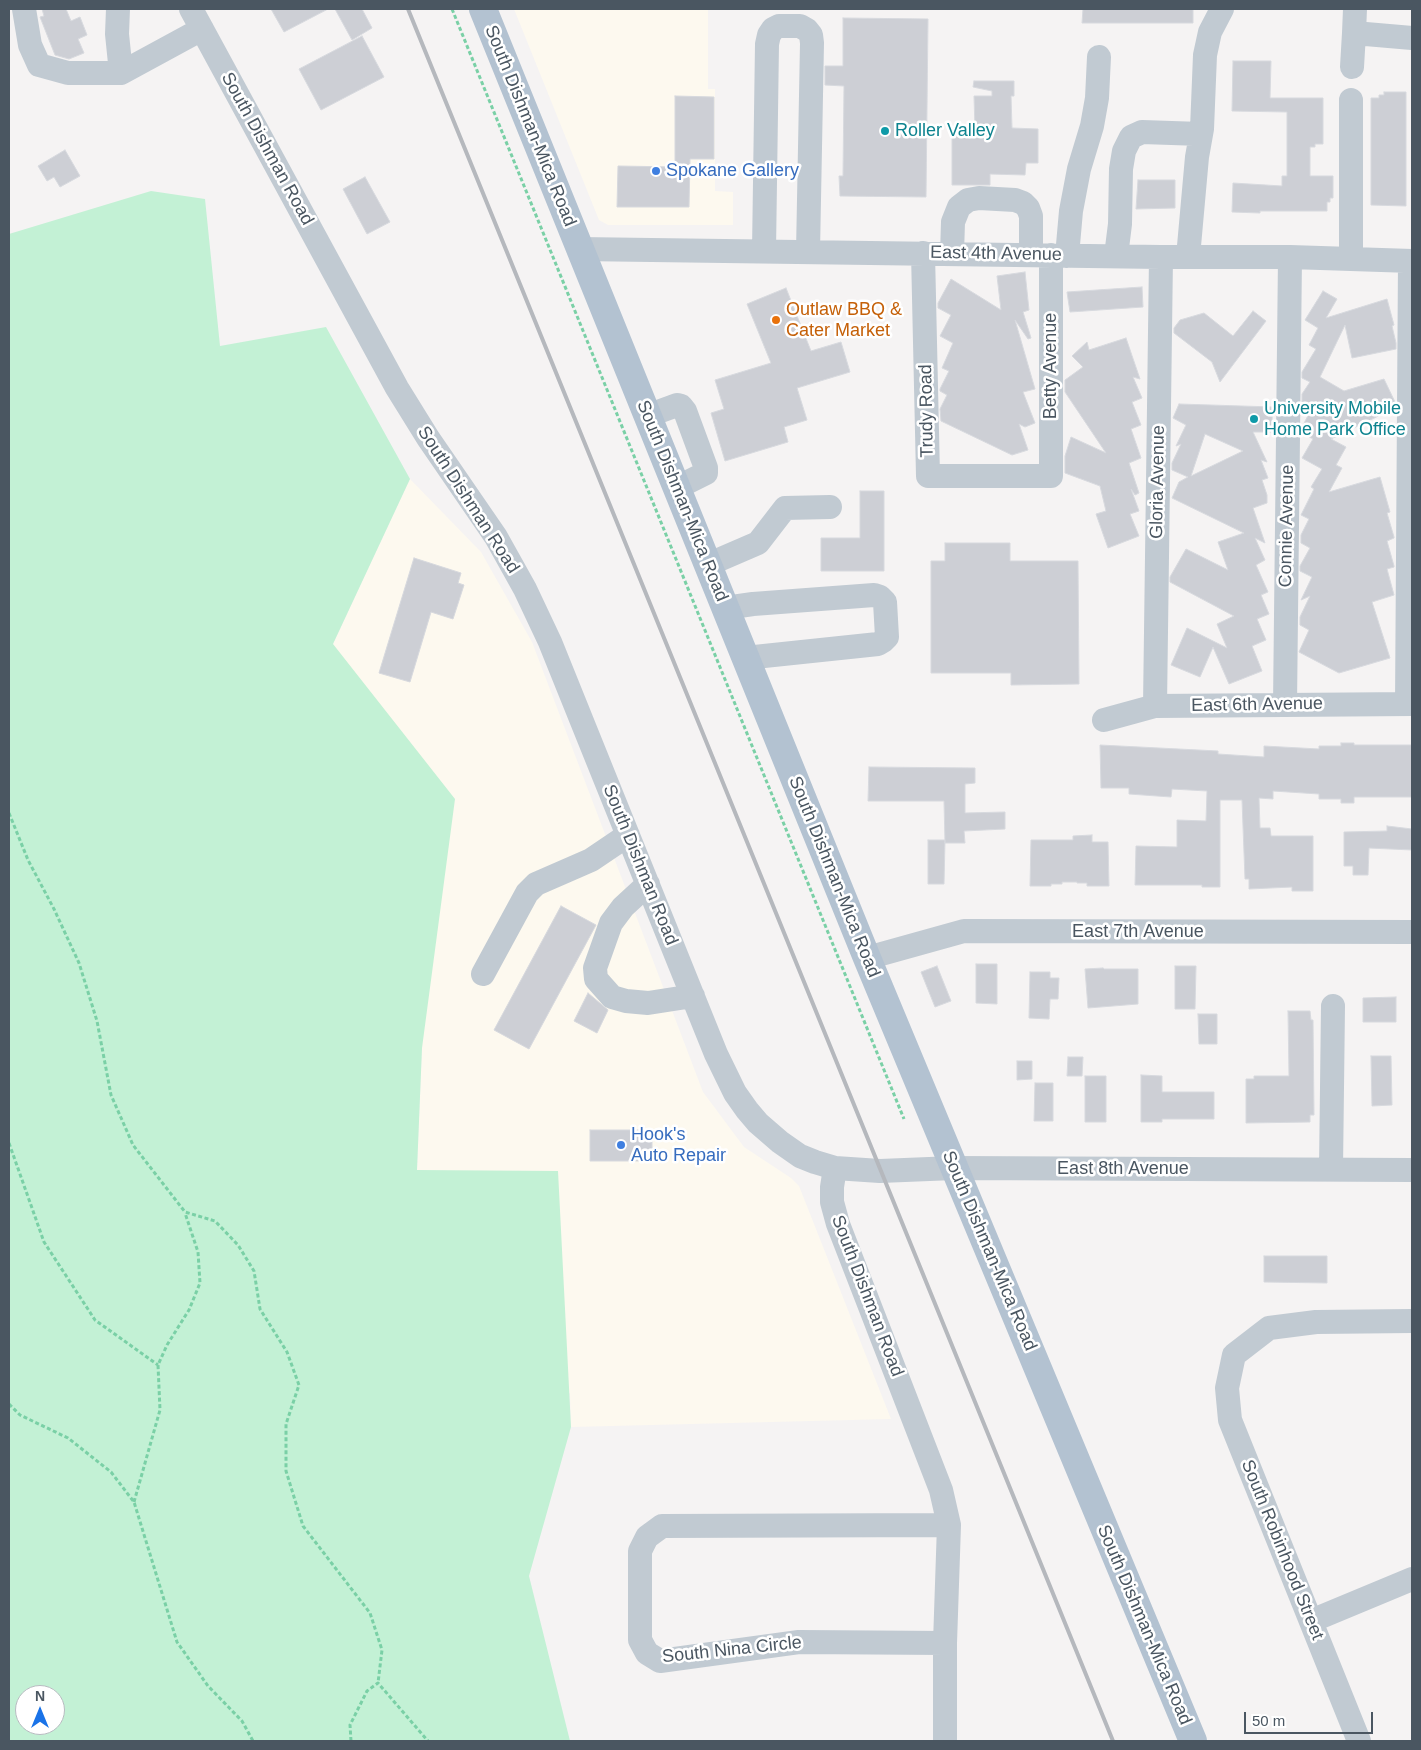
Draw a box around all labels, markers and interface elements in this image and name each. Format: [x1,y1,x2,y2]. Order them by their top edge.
street label: South Dishman-Mica Road [480,22,580,230]
street label: South Dishman Road [216,69,318,229]
place label: Roller Valley [895,120,995,142]
marker: Roller Valley [879,125,891,137]
place label: Spokane Gallery [666,160,799,182]
marker: Spokane Gallery [650,165,662,177]
street label: East 4th Avenue [930,242,1062,266]
place label: Outlaw BBQ & Cater Market [786,299,902,342]
street label: Betty Avenue [1040,313,1062,419]
marker: Outlaw BBQ & Cater Market [770,314,782,326]
street label: Trudy Road [915,364,939,458]
street label: South Dishman-Mica Road [632,397,732,605]
place label: University Mobile Home Park Office [1264,398,1406,440]
marker: University Mobile Home Park Office [1248,413,1260,425]
street label: South Dishman Road [412,422,524,578]
street label: Gloria Avenue [1146,425,1170,539]
street label: Connie Avenue [1275,464,1299,588]
street label: East 6th Avenue [1191,693,1323,717]
street label: South Dishman-Mica Road [784,773,884,981]
street label: South Dishman Road [598,782,682,948]
street label: East 7th Avenue [1072,921,1204,943]
place label: Hook's Auto Repair [631,1124,726,1166]
marker: Hook's Auto Repair [615,1139,627,1151]
street label: South Dishman-Mica Road [937,1148,1041,1354]
street label: East 8th Avenue [1057,1158,1189,1180]
street label: South Dishman Road [826,1212,908,1380]
street label: South Robinhood Street [1236,1457,1328,1643]
street label: South Dishman-Mica Road [1092,1522,1196,1728]
street label: South Nina Circle [661,1632,803,1668]
north arrow [15,1685,65,1735]
text: N [35,1688,45,1704]
scale bar [1246,1702,1375,1734]
text: 50 m [1252,1712,1285,1729]

